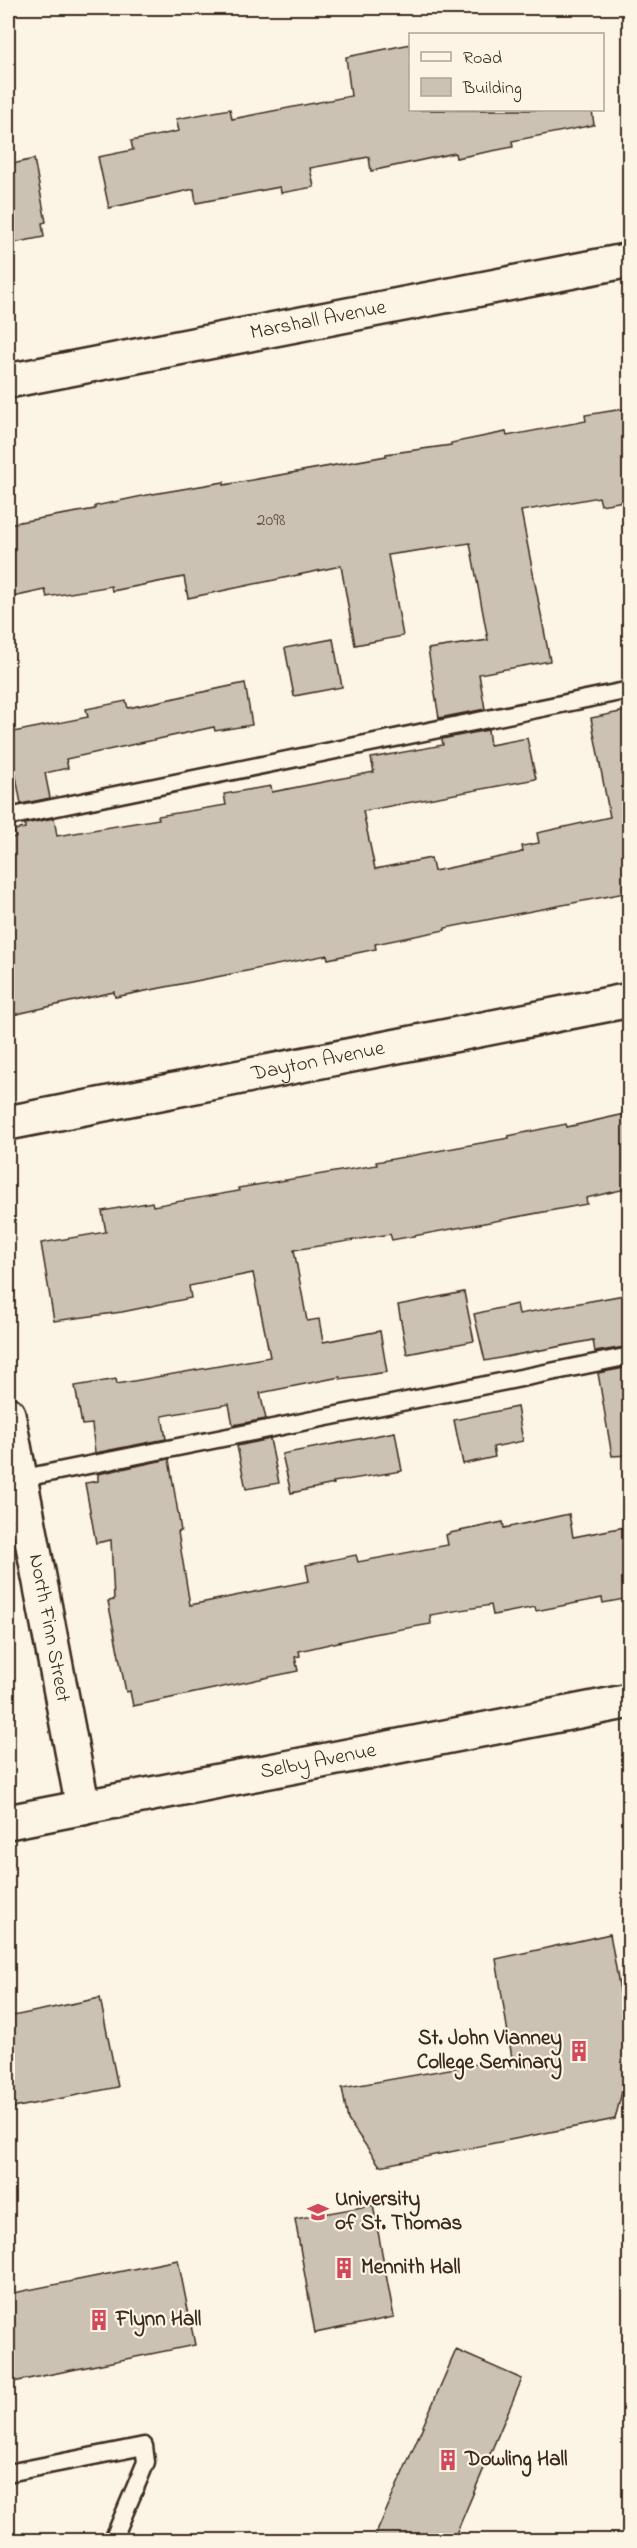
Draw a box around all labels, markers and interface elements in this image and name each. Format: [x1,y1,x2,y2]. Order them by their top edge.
legend [409,33,604,111]
text: Road [463,46,502,72]
text: Building [462,76,522,103]
street label: Marshall Avenue [248,293,389,349]
house number: 2098 [257,508,286,534]
street label: Dayton Avenue [248,1034,388,1090]
street label: North Finn Street [20,1552,78,1705]
street label: Selby Avenue [258,1736,379,1788]
place label: St. John Vianney College Seminary [417,2024,562,2080]
building icon: St. John Vianney College Seminary [567,2039,591,2063]
place label: University of St. Thomas [335,2185,463,2239]
school or university icon: University of St. Thomas [306,2200,330,2224]
place label: Mennith Hall [361,2253,461,2283]
building icon: Mennith Hall [332,2256,356,2280]
place label: Flynn Hall [115,2305,202,2337]
building icon: Flynn Hall [87,2308,111,2332]
place label: Dowling Hall [464,2445,568,2477]
building icon: Dowling Hall [436,2448,460,2472]

